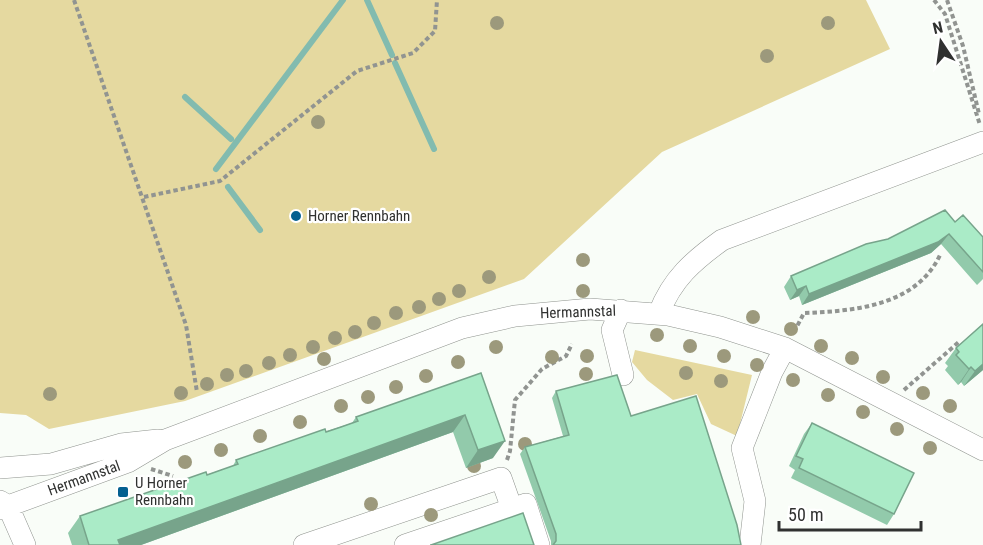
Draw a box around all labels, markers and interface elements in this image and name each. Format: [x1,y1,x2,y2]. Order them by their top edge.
north arrow [911,12,971,72]
text: N [931,18,945,38]
place label: Horner Rennbahn [308,207,410,225]
marker: Horner Rennbahn [289,209,303,223]
street label: Hermannstal [540,302,616,322]
street label: Hermannstal [45,457,123,499]
place label: U Horner Rennbahn [135,474,194,509]
marker: U Horner Rennbahn [116,485,130,499]
scale bar [779,494,922,532]
text: 50 m [788,504,823,525]

